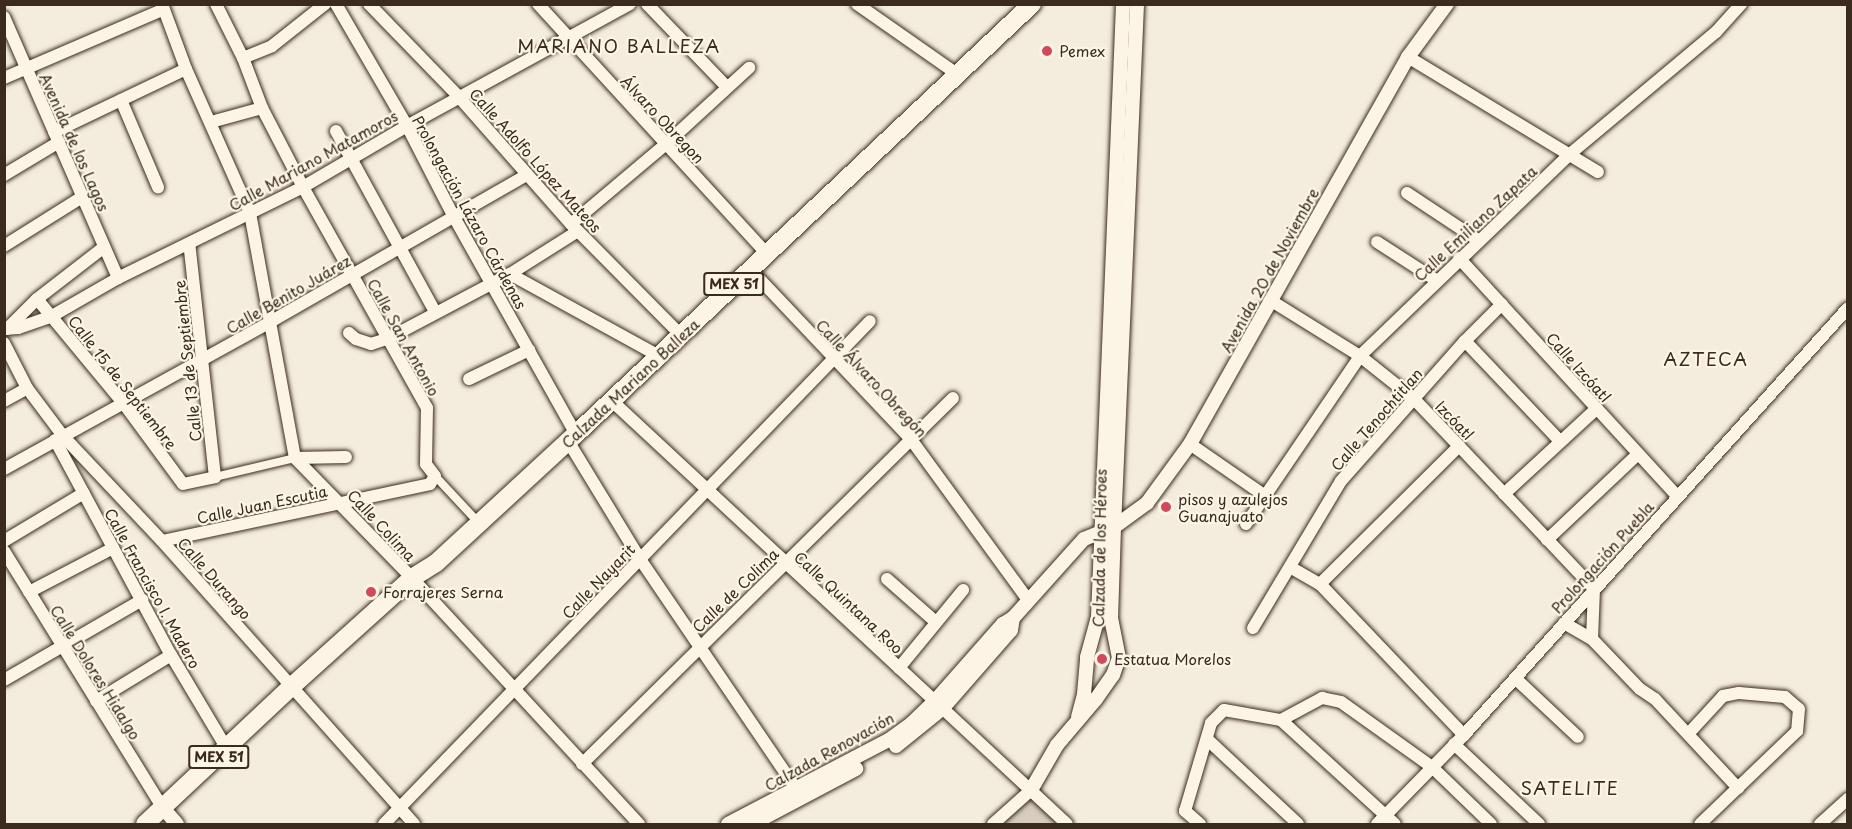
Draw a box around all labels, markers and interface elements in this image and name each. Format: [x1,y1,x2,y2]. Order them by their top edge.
district label: MARIANO BALLEZA [518,35,720,57]
place label: Pemex [1059,42,1105,60]
marker: Pemex [1040,44,1054,58]
street label: Avenida de los Lagos [36,70,114,214]
street label: Álvaro Obregon [617,71,709,167]
street label: Calle Adolfo López Mateos [466,84,606,236]
street label: Calle Mariano Matamoros [226,106,400,214]
street label: Prolongación Lázaro Cárdenas [410,113,530,311]
street label: Calle Emiliano Zapata [1410,162,1540,284]
street label: Avenida 20 de Noviembre [1216,184,1322,356]
street label: Calle Benito Juárez [223,251,353,337]
road number: MEX 51 [702,273,766,295]
street label: Calle San Antonio [364,275,444,399]
street label: Calle 13 de Septiembre [169,278,205,444]
street label: Calle 15 de Septiembre [65,311,181,453]
street label: Calzada Mariano Balleza [558,315,702,451]
street label: Calle Álvaro Obregón [812,315,932,441]
street label: Calle Izcóatl [1543,328,1615,406]
district label: AZTECA [1664,348,1748,370]
street label: Calle Tenochtitlan [1326,364,1426,474]
street label: Izcóatl [1432,397,1478,443]
street label: Calzada de los Héroes [1089,468,1109,628]
street label: Calle Juan Escutia [194,481,330,527]
street label: Calle Colima [344,485,420,565]
place label: pisos y azulejos Guanajuato [1178,489,1289,524]
street label: Prolongación Puebla [1547,497,1657,617]
marker: pisos y azulejos Guanajuato [1159,500,1173,514]
street label: Calle Francisco I. Madero [101,503,205,673]
street label: Calle Durango [174,533,256,623]
street label: Calle Nayarit [558,540,638,622]
street label: Calle de Colima [688,544,782,636]
street label: Calle Quintana Roo [792,548,906,656]
place label: Forrajeres Serna [383,583,504,601]
marker: Forrajeres Serna [364,585,378,599]
street label: Calle Dolores Hidalgo [47,601,145,743]
place label: Estatua Morelos [1114,650,1232,668]
marker: Estatua Morelos [1095,652,1109,666]
street label: Calzada Renovación [761,708,897,794]
road number: MEX 51 [188,746,250,768]
district label: SATELITE [1521,777,1619,799]

